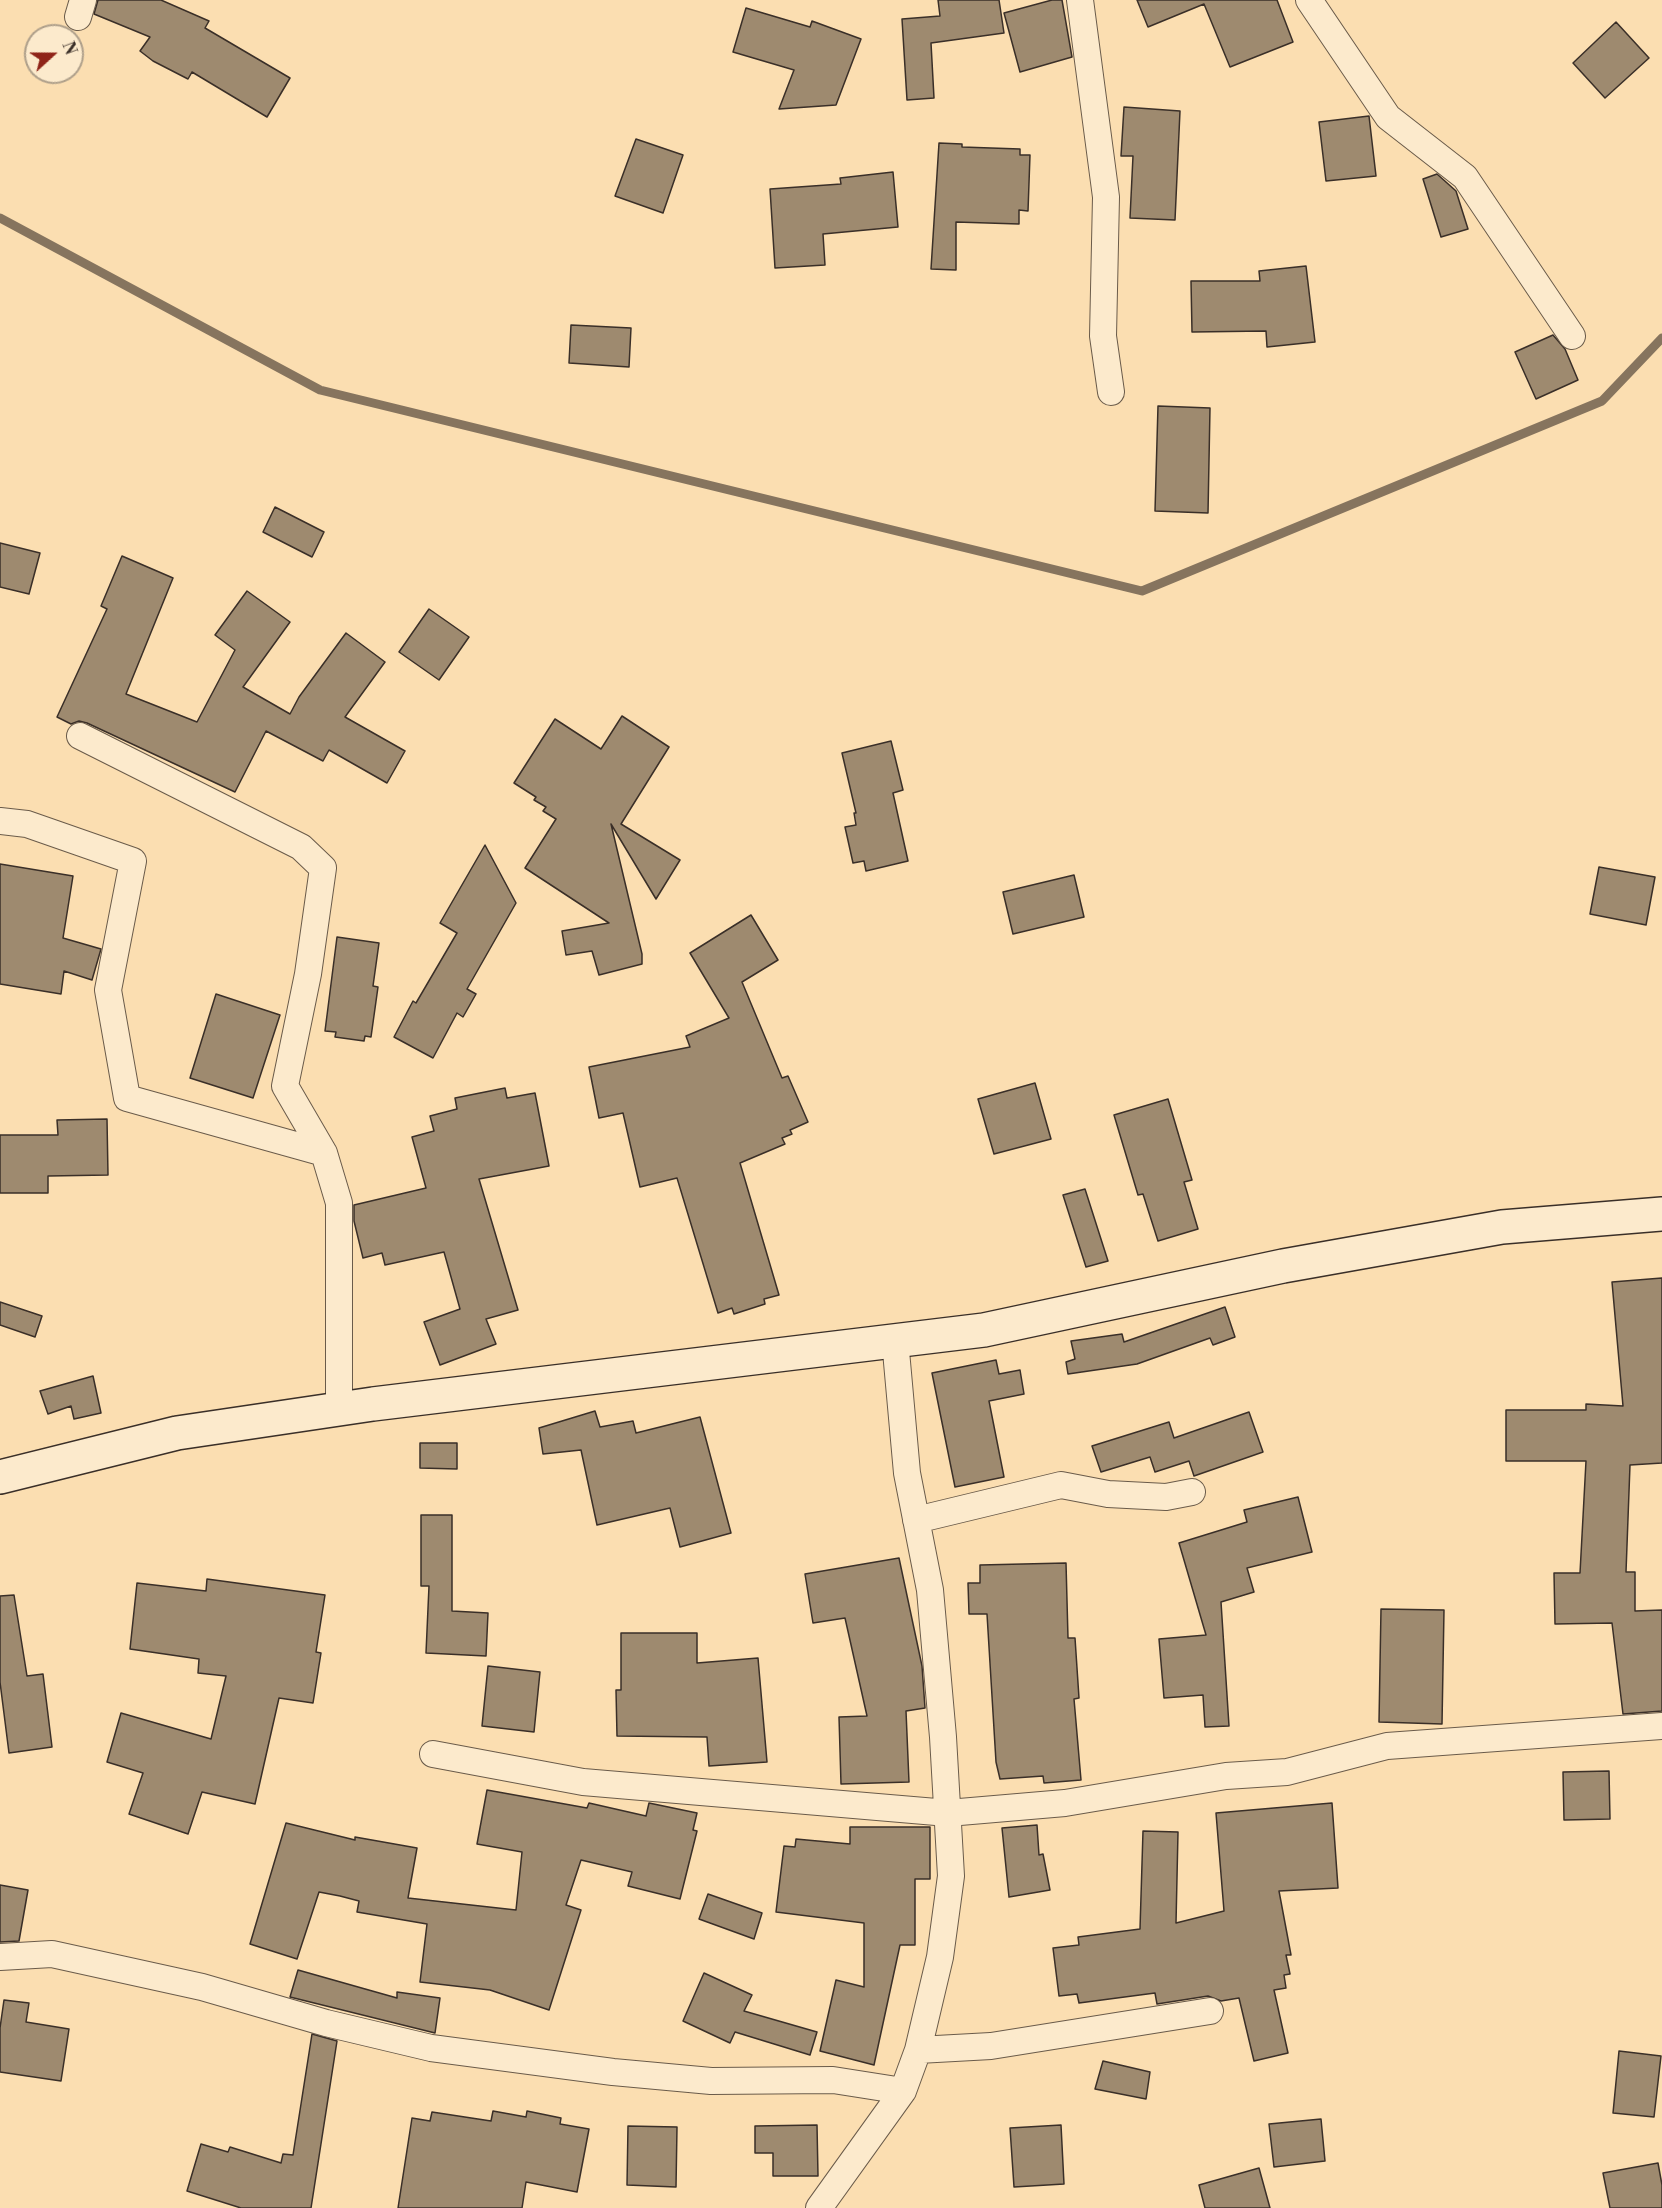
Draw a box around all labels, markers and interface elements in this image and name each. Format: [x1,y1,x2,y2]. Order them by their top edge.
north arrow [24,24,84,84]
text: N [57,39,81,58]

